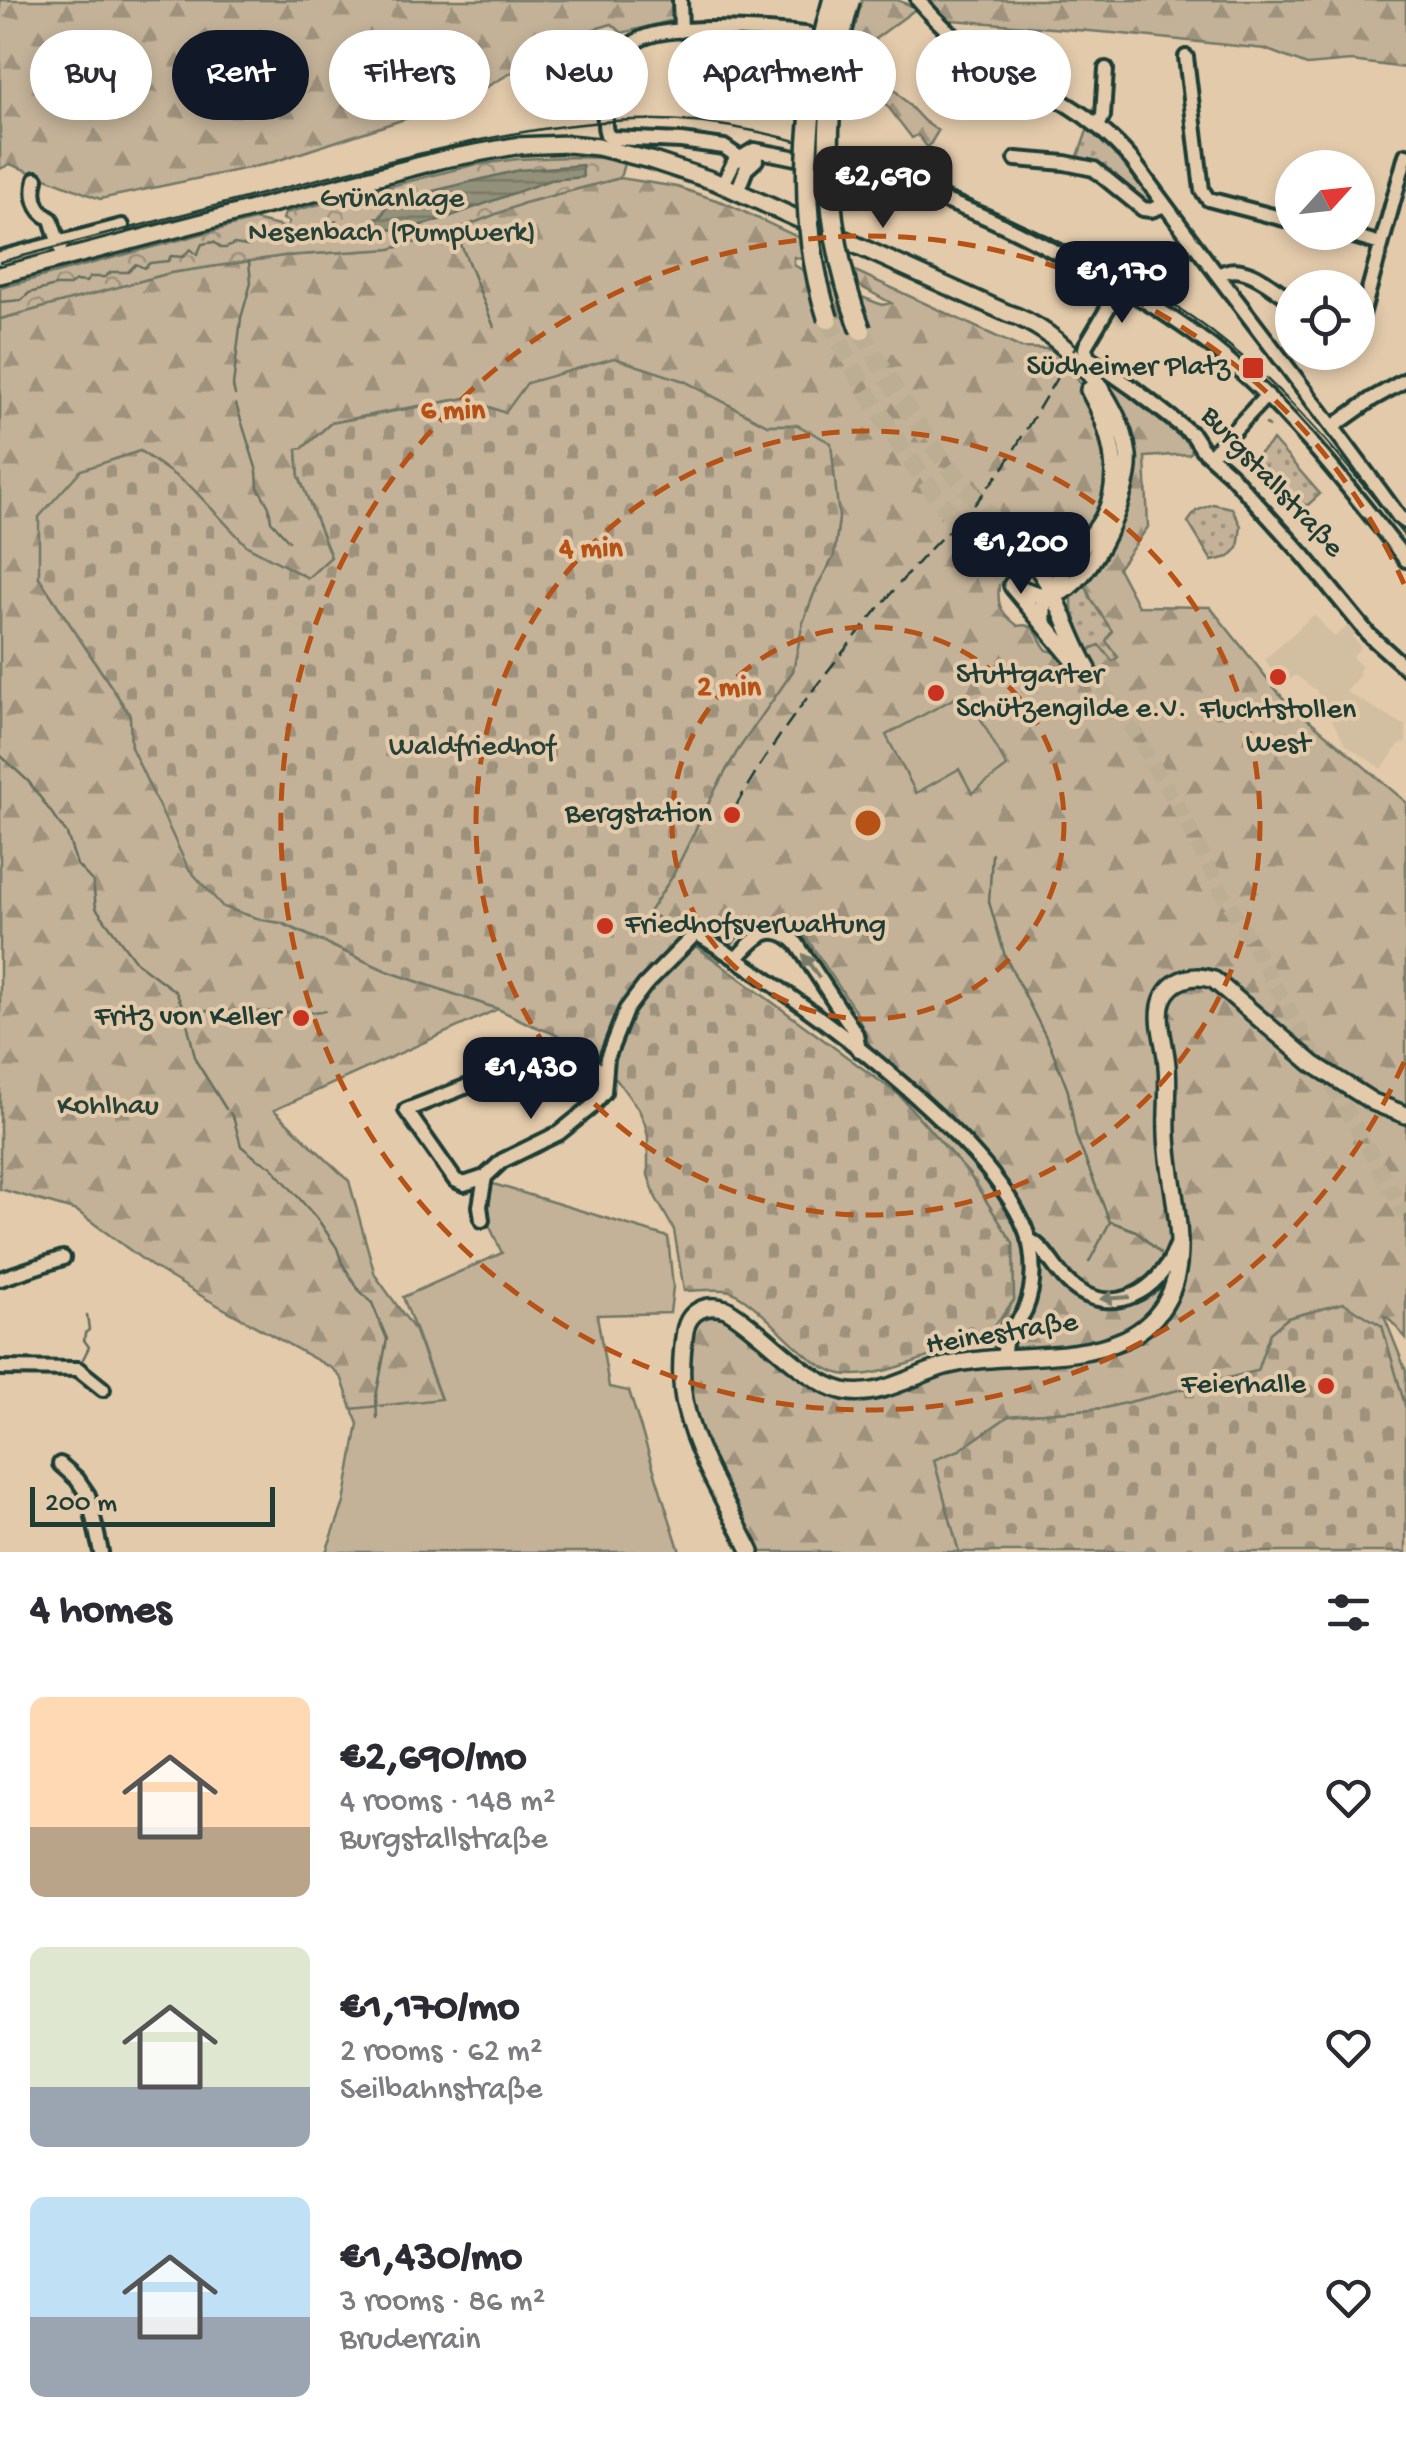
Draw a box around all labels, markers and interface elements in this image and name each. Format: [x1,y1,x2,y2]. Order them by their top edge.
chip: Buy [30,30,152,120]
chip: Rent [172,30,309,120]
chip: Filters [329,30,490,120]
chip: New [510,30,648,120]
chip: Apartment [668,30,896,120]
chip: House [916,30,1071,120]
pin: €2,690 [802,146,964,231]
north arrow [1275,150,1375,250]
map controls [1275,150,1375,370]
text: €2,690 [835,159,931,197]
park label: Grünanlage Nesenbach (Pumpwerk) [248,183,536,252]
pin: €1,170 [1041,241,1203,326]
text: €1,170 [1077,254,1167,292]
button: locate [1275,270,1375,370]
place label: Südheimer Platz [1027,351,1231,386]
marker: Südheimer Platz [1240,355,1266,381]
text: 6 min [421,395,486,430]
street label: Burgstallstraße [1191,399,1350,566]
pin: €1,200 [940,512,1102,597]
text: €1,200 [974,525,1068,563]
text: 4 min [558,533,623,568]
place label: Stuttgarter Schützengilde e.V. [956,659,1187,728]
marker: Fluchtstollen West [1267,666,1289,688]
text: 2 min [697,672,762,707]
marker: Stuttgarter Schützengilde e.V. [925,682,947,704]
place label: Fluchtstollen West [1199,694,1356,763]
park label: Waldfriedhof [389,731,558,766]
place label: Bergstation [564,798,712,833]
marker: Bergstation [721,804,743,826]
centre of rings [850,805,886,841]
place label: Friedhofsverwaltung [624,909,886,944]
marker: Friedhofsverwaltung [594,915,616,937]
one-way arrow [803,952,821,980]
place label: Fritz von Keller [93,1001,283,1036]
marker: Fritz von Keller [290,1007,312,1029]
pin: €1,430 [450,1037,612,1122]
text: €1,430 [485,1050,577,1088]
park label: Kohlhau [57,1090,159,1125]
one-way arrow [1099,1290,1131,1306]
street label: Heinestraße [924,1306,1081,1364]
place label: Feierhalle [1180,1369,1307,1404]
marker: Feierhalle [1315,1375,1337,1397]
scale bar [30,1482,275,1526]
text: 200 m [45,1488,117,1521]
icon: filters [1321,1585,1376,1640]
text: 4 homes [30,1588,171,1637]
text: €2,690/mo [340,1735,527,1784]
icon: home [110,1737,230,1857]
icon: heart [1321,1770,1376,1825]
text: 4 rooms · 148 m² [340,1784,556,1822]
text: Burgstallstraße [340,1822,548,1860]
text: €1,170/mo [340,1985,520,2034]
icon: home [110,1987,230,2107]
icon: heart [1321,2020,1376,2075]
text: 2 rooms · 62 m² [340,2034,542,2072]
text: Seilbahnstraße [340,2072,542,2110]
text: €1,430/mo [340,2235,522,2284]
icon: home [110,2237,230,2357]
icon: heart [1321,2270,1376,2325]
text: 3 rooms · 86 m² [340,2284,545,2322]
text: Bruderrain [340,2322,481,2360]

